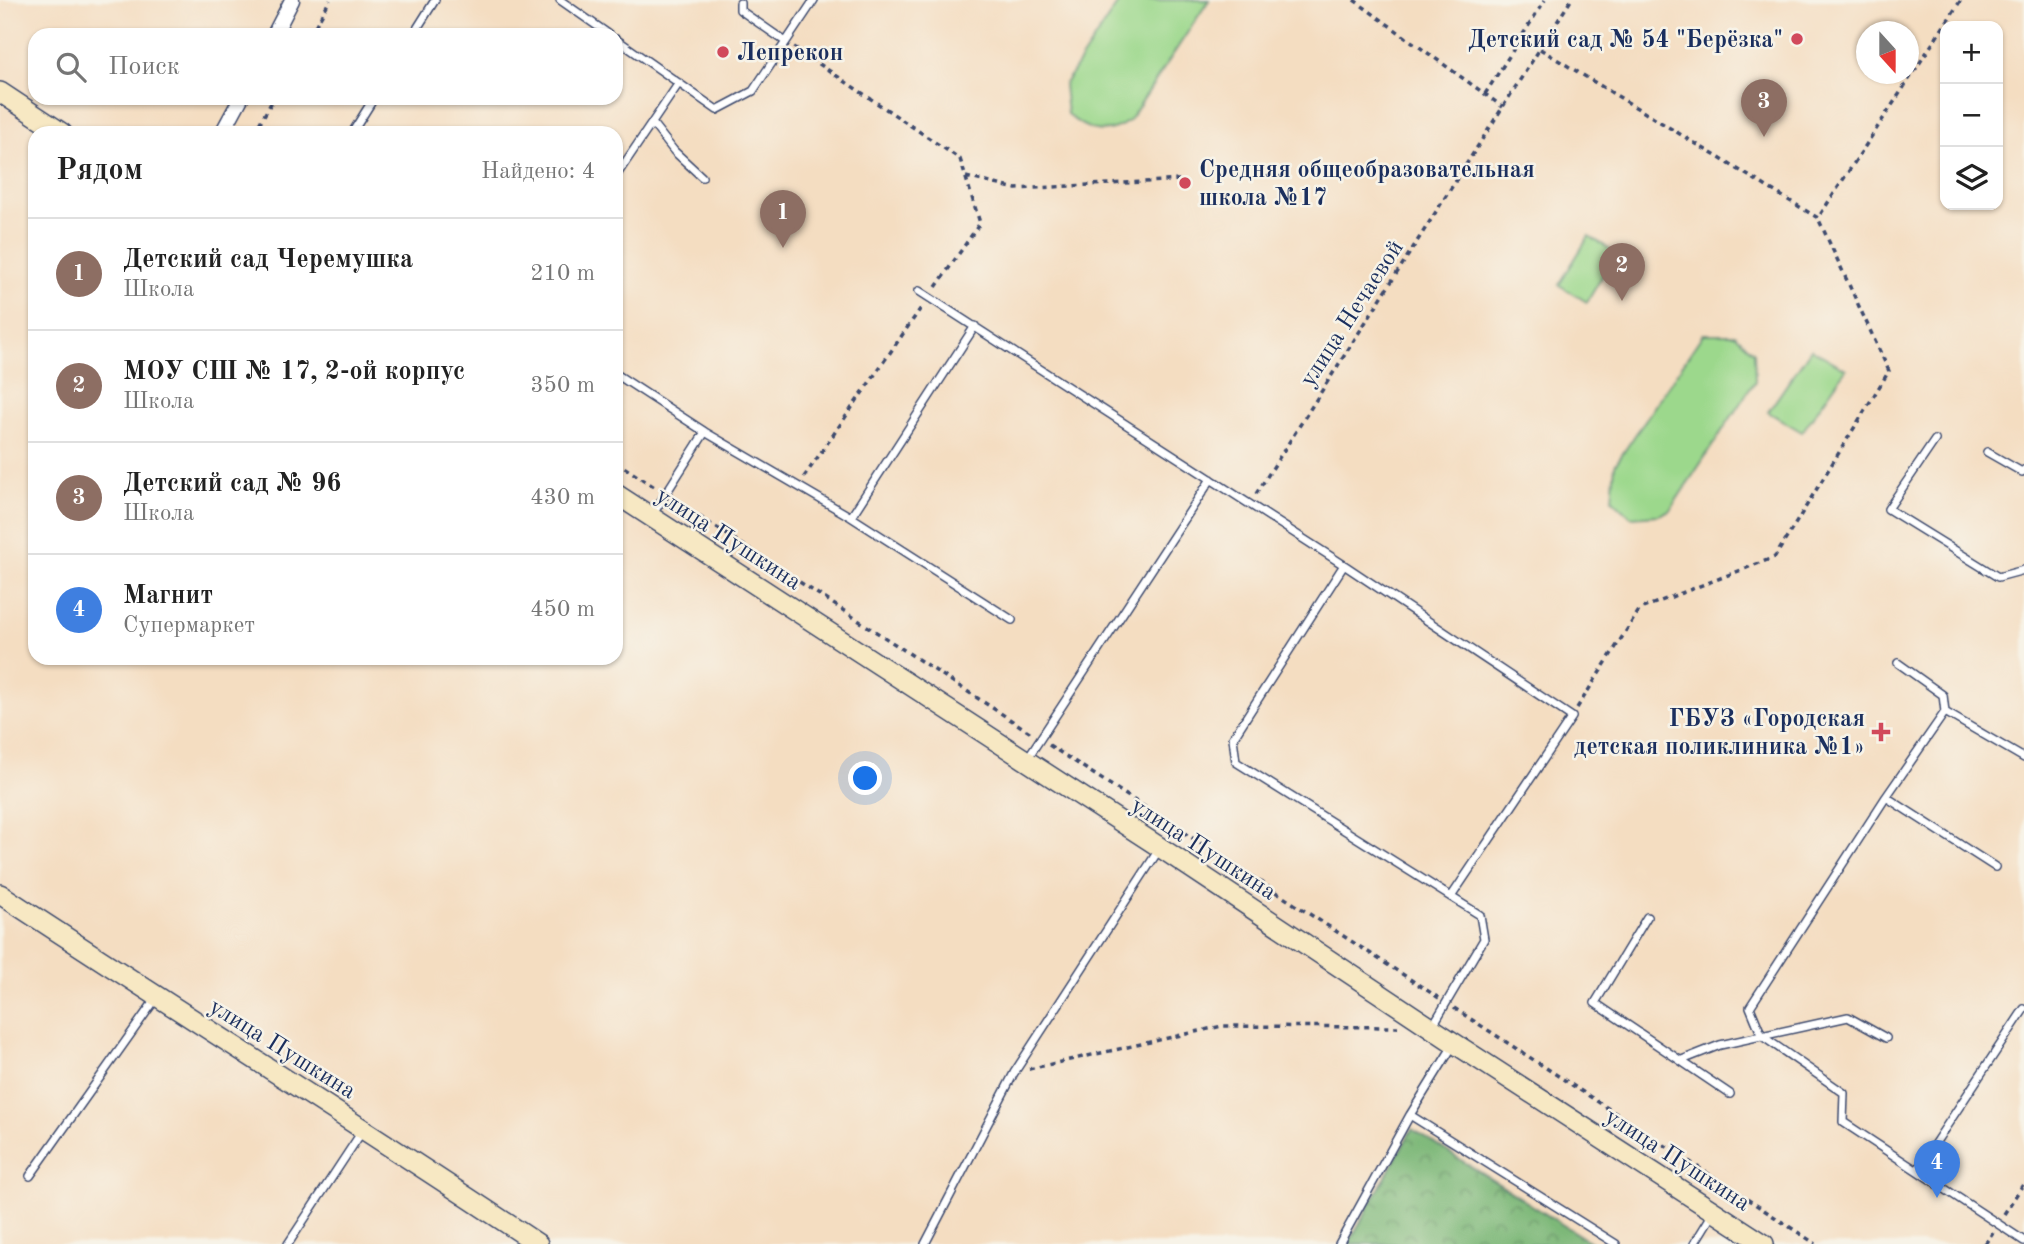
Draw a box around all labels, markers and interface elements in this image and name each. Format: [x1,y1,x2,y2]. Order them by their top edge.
north arrow [1856,21,1919,84]
map controls [1940,21,2003,210]
button: + [1940,21,2003,84]
search box [28,28,623,105]
place label: Детский сад № 54 "Берёзка" [1468,28,1783,53]
marker: Детский сад № 54 "Берёзка" [1789,31,1805,47]
place label: Лепрекон [737,42,843,66]
marker: Лепрекон [715,44,731,60]
icon: search [52,48,90,86]
text: Поиск [108,54,180,80]
pin: 3 [1741,79,1787,137]
button: − [1940,84,2003,147]
button: layers [1940,147,2003,210]
text: Рядом [56,156,143,186]
place label: Средняя общеобразовательная школа №17 [1199,159,1535,211]
text: Найдено: 4 [481,160,595,183]
marker: Средняя общеобразовательная школа №17 [1177,175,1193,191]
pin: 1 [760,190,806,248]
street label: улица Нечаевой [1297,237,1409,392]
pin: 2 [1599,243,1645,301]
text: Детский сад Черемушка [123,247,413,273]
text: 1 [72,262,86,285]
text: 210 m [530,262,595,285]
text: Школа [123,278,194,301]
text: МОУ СШ № 17, 2-ой корпус [123,359,465,385]
text: 2 [72,374,86,397]
text: 350 m [530,374,595,397]
text: Школа [123,390,194,413]
text: Детский сад № 96 [123,471,341,497]
street label: улица Пушкина [651,484,805,596]
text: 3 [72,486,86,509]
text: 430 m [530,486,595,509]
text: Школа [123,502,194,525]
text: Магнит [123,583,213,609]
text: 4 [72,598,86,621]
text: 450 m [530,598,595,621]
text: Супермаркет [123,614,255,637]
place label: ГБУЗ «Городская детская поликлиника №1» [1574,708,1865,760]
marker: ГБУЗ «Городская детская поликлиника №1» [1871,722,1891,742]
your location [848,761,882,795]
street label: улица Пушкина [1126,794,1280,906]
street label: улица Пушкина [204,995,360,1104]
street label: улица Пушкина [1600,1105,1754,1217]
pin: 4 [1914,1140,1960,1198]

